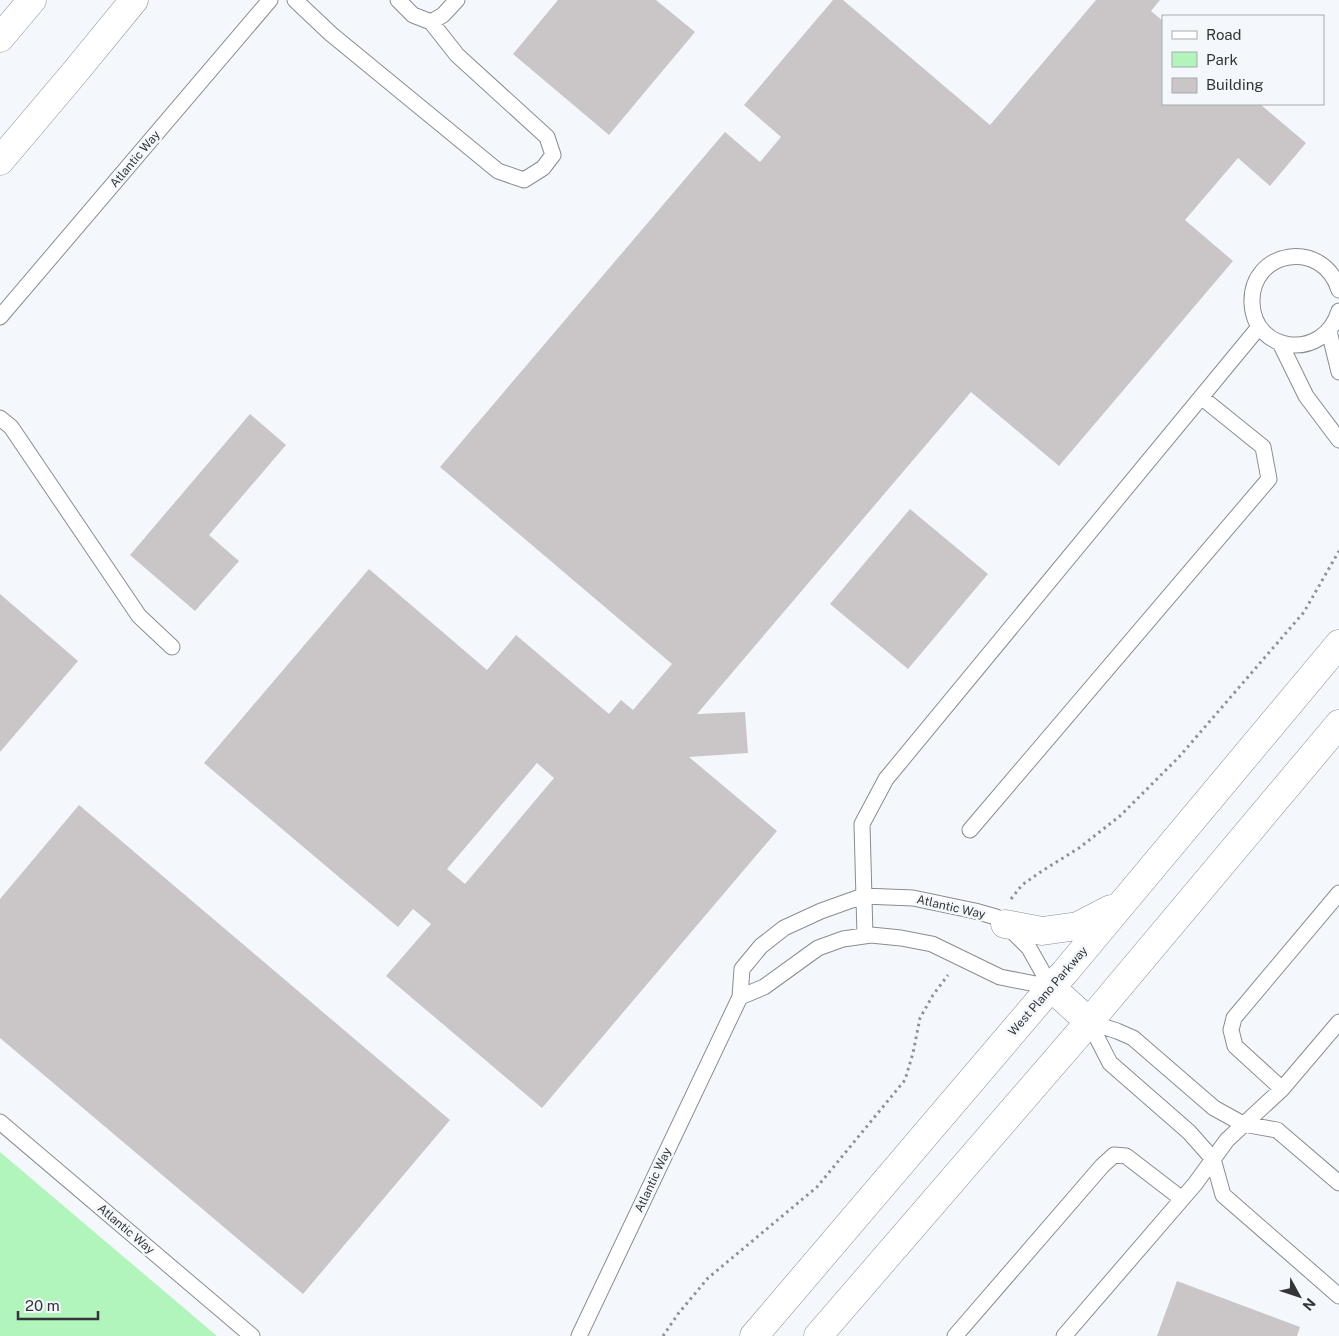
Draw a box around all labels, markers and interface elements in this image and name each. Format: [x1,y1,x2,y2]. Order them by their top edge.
legend [1162,15,1324,105]
text: Road [1206,26,1242,43]
text: Park [1206,51,1238,68]
text: Building [1206,76,1264,93]
street label: Atlantic Way [107,127,163,190]
street label: Atlantic Way [915,892,987,922]
street label: West Plano Parkway [1006,943,1091,1038]
street label: Atlantic Way [632,1145,674,1215]
street label: Atlantic Way [95,1201,158,1257]
north arrow [1274,1271,1324,1321]
scale bar [18,1288,98,1320]
text: N [1299,1295,1319,1314]
text: 20 m [25,1297,60,1314]

